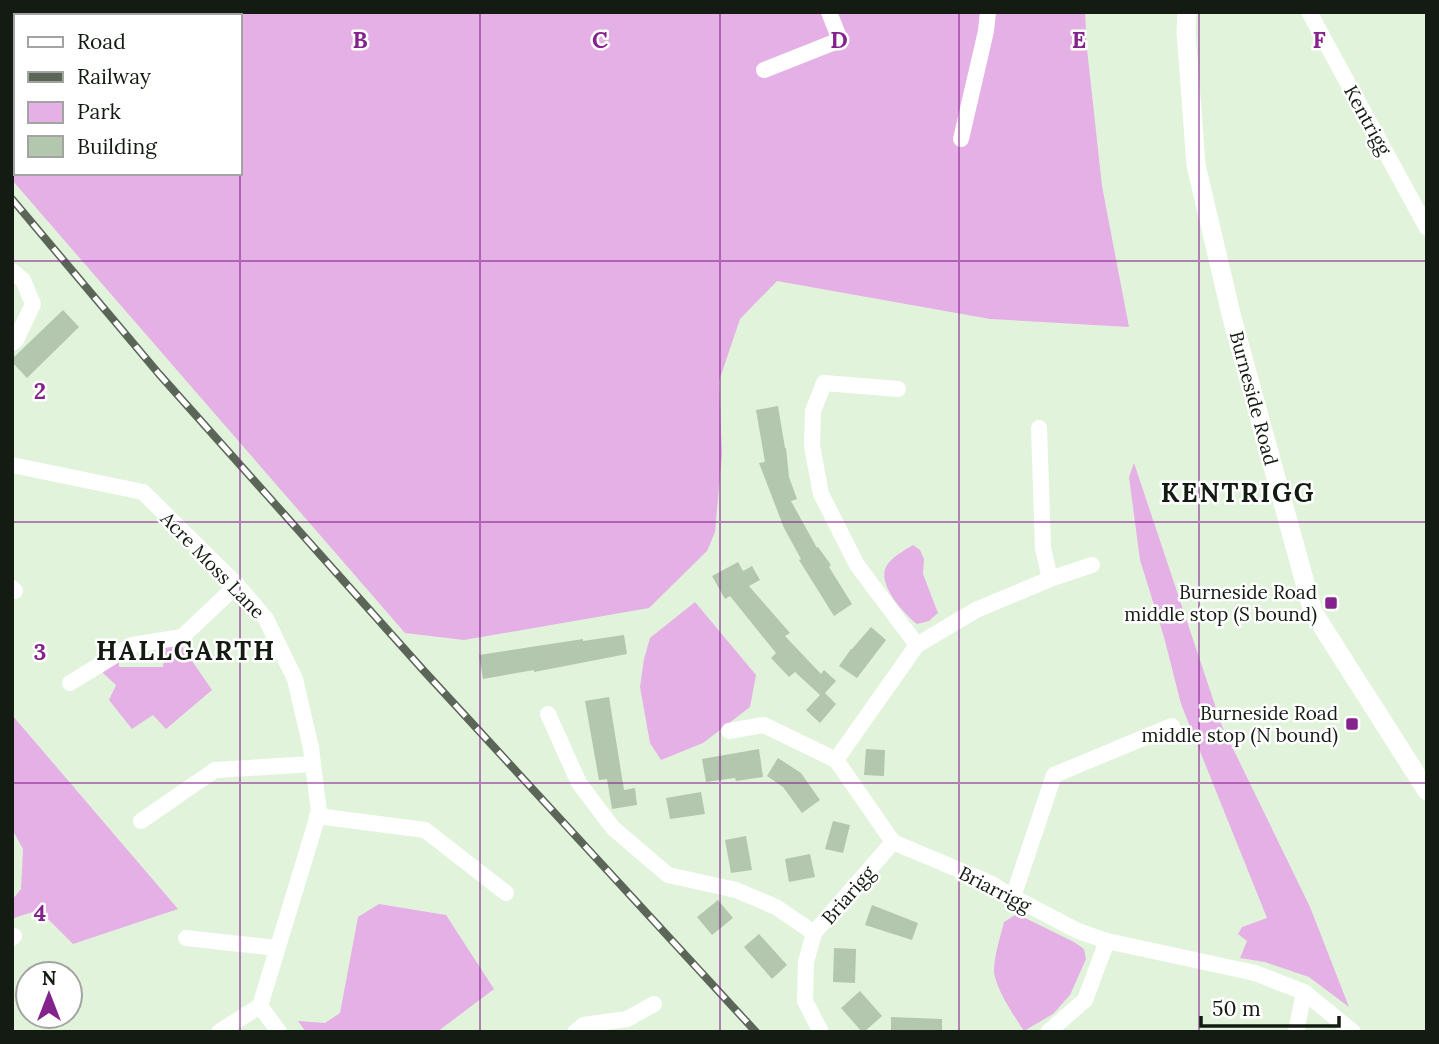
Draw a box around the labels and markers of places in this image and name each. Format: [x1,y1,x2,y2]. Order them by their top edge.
place label: Burneside Road middle stop (S bound) [1124,580,1317,627]
marker: Burneside Road middle stop (S bound) [1323,595,1339,611]
place label: Burneside Road middle stop (N bound) [1141,701,1338,748]
marker: Burneside Road middle stop (N bound) [1344,716,1360,732]

